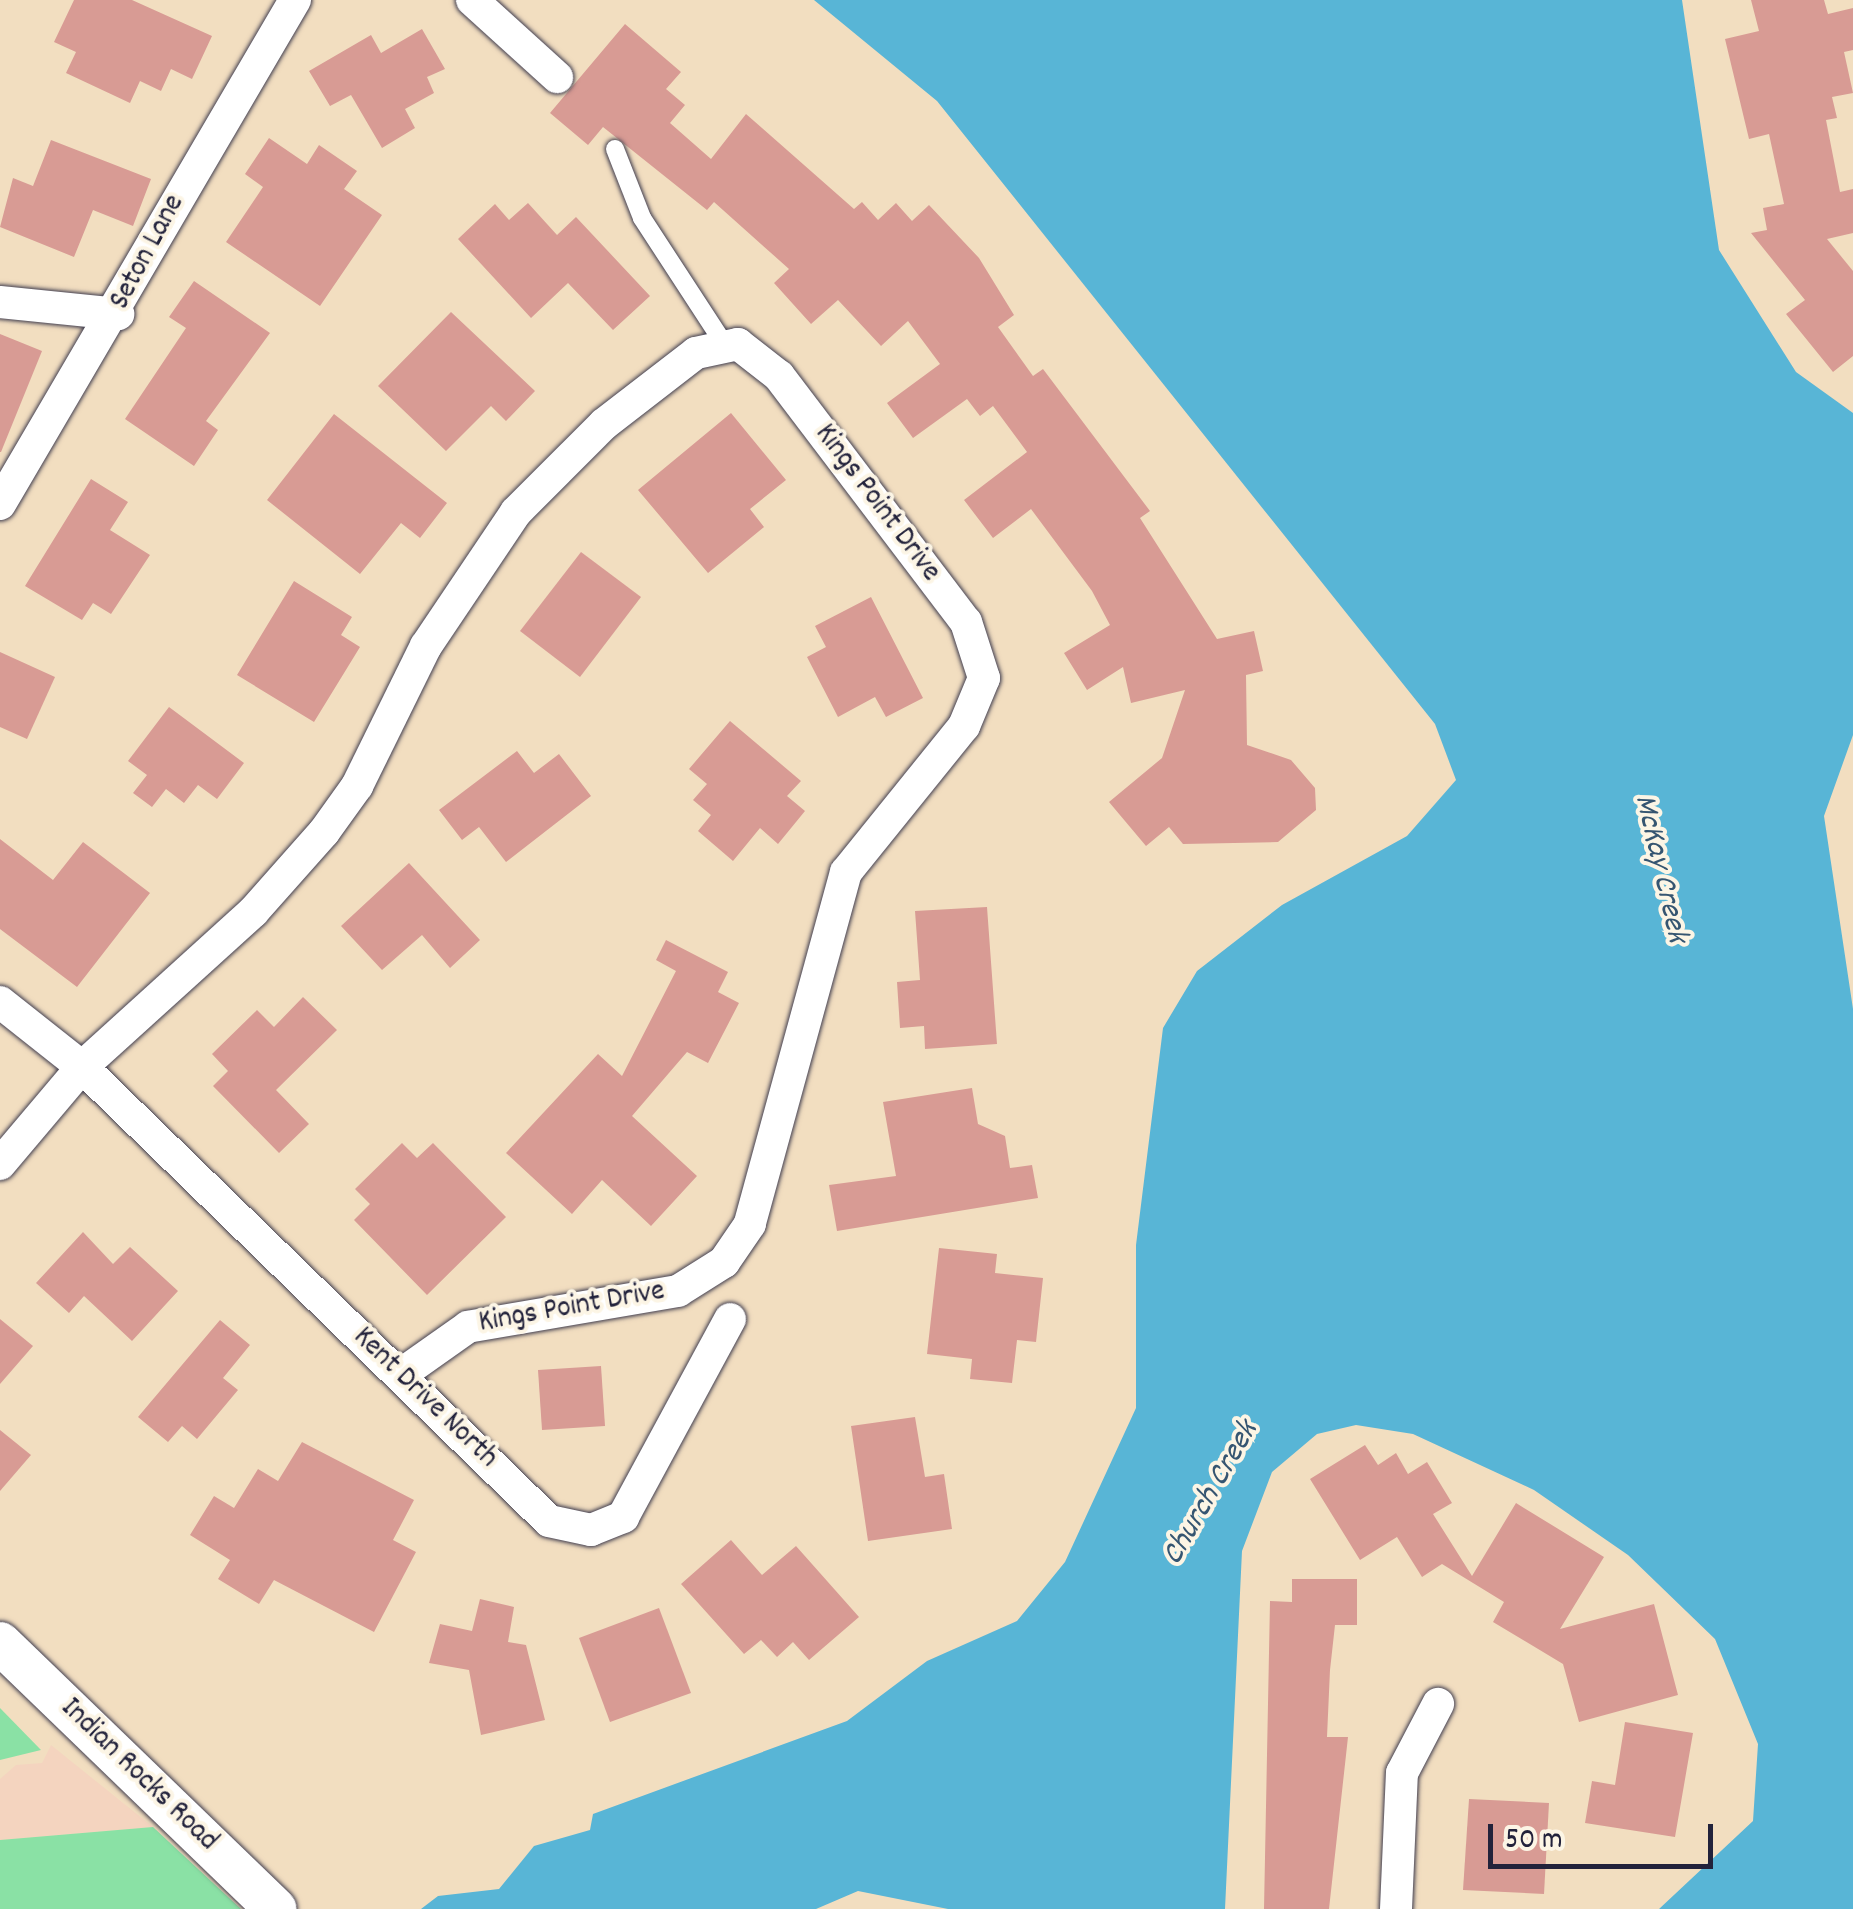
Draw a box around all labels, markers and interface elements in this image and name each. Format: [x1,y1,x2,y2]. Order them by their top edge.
street label: Seton Lane [104,189,194,317]
street label: Kings Point Drive [805,418,947,590]
water label: McKay Creek [1623,791,1695,947]
street label: Kings Point Drive [476,1275,668,1343]
street label: Kent Drive North [344,1321,504,1477]
water label: Church Creek [1155,1415,1269,1573]
street label: Indian Rocks Road [52,1692,224,1860]
scale bar [1493,1804,1718,1866]
text: 50 m [1505,1820,1563,1863]

